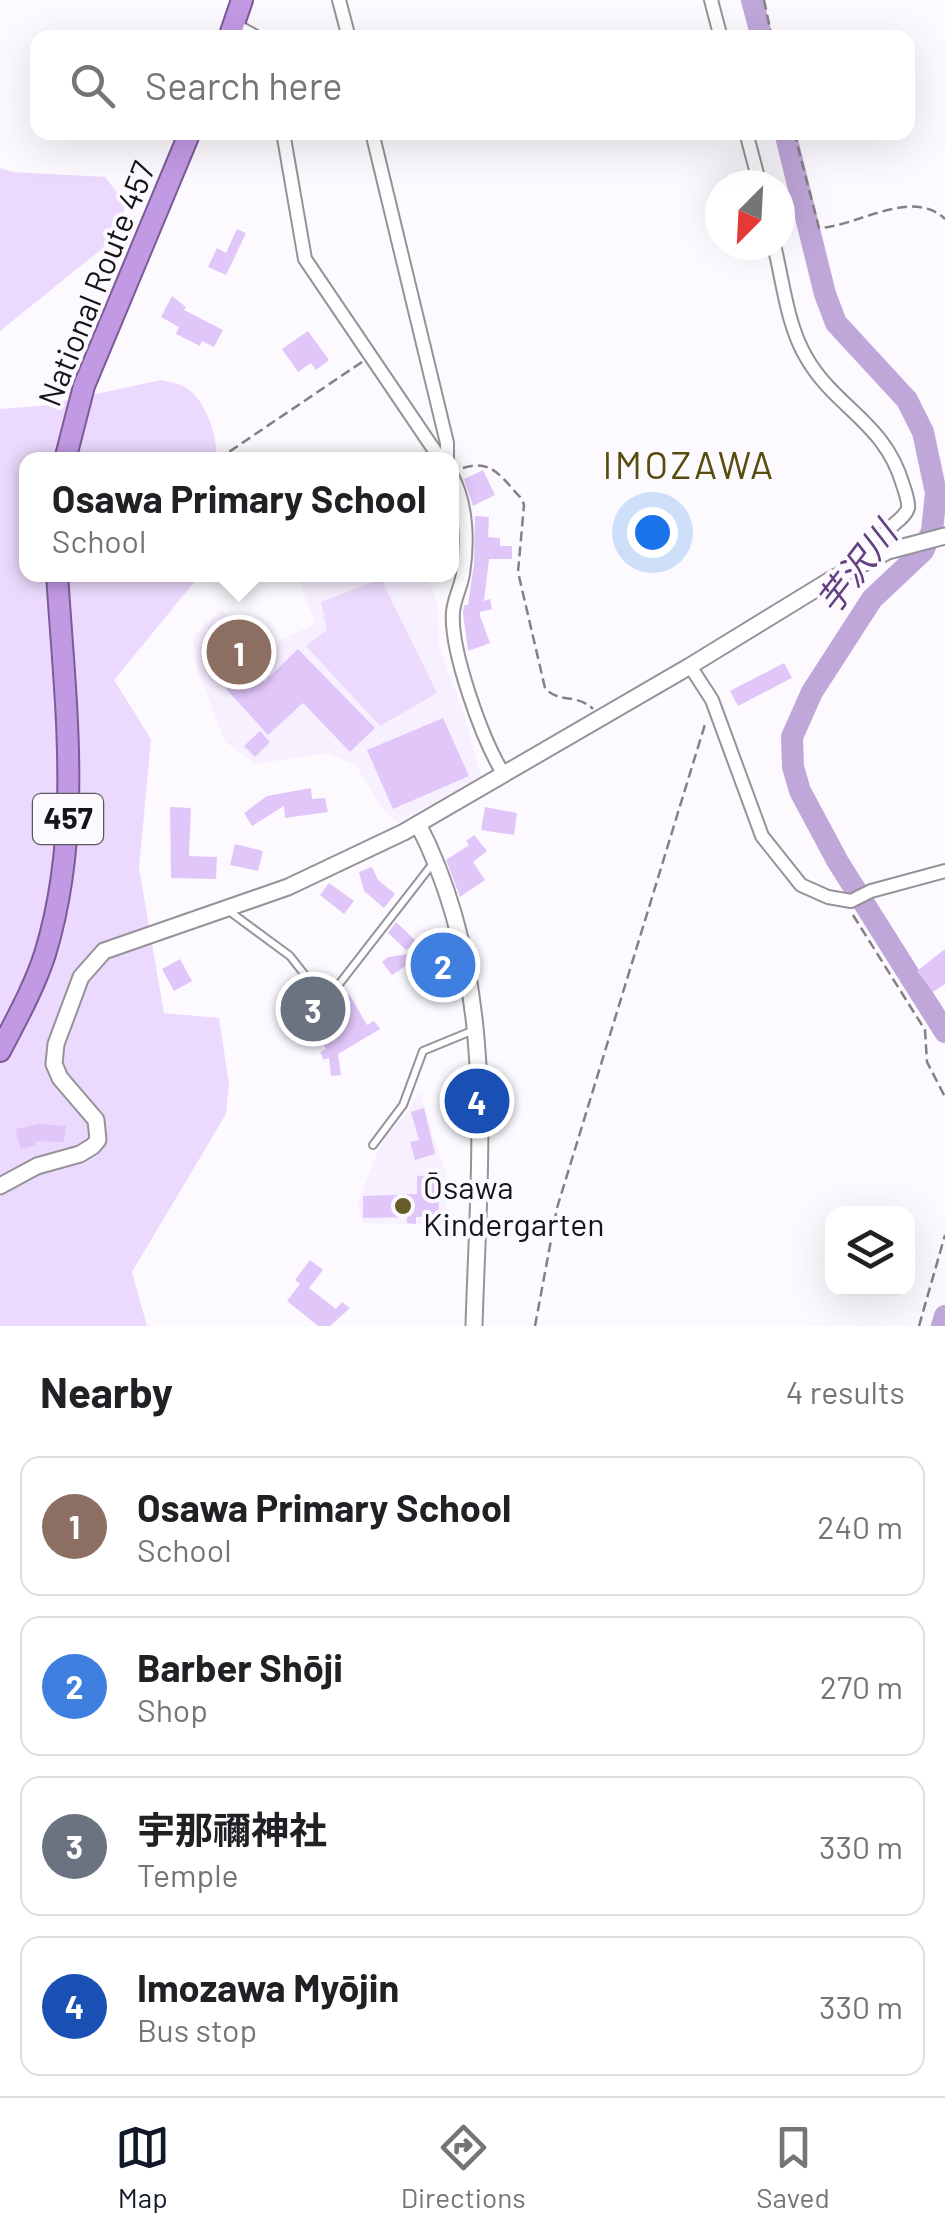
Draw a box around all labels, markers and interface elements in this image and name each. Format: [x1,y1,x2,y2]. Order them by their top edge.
search box [30,30,915,140]
icon: search [65,58,120,113]
text: Search here [145,62,343,108]
street label: National Route 457 [29,155,162,411]
north arrow [705,170,795,260]
district label: IMOZAWA [602,441,776,487]
popup [19,452,459,582]
text: Osawa Primary School [52,475,426,521]
your location [627,507,678,558]
water label: 芋沢川 [807,509,907,621]
text: School [52,521,146,559]
pin: 1 [206,614,272,690]
road number: 457 [33,794,103,844]
pin: 2 [410,928,476,1002]
pin: 3 [280,972,346,1046]
pin: 4 [444,1064,510,1138]
place label: Ōsawa Kindergarten [423,1167,605,1242]
marker: Ōsawa Kindergarten [392,1195,414,1217]
map controls [825,1206,915,1296]
button: layers [825,1206,915,1296]
text: Nearby [40,1366,173,1416]
text: 4 results [786,1372,905,1410]
text: Osawa Primary School [137,1484,511,1530]
text: 1 [69,1507,80,1545]
text: 240 m [817,1507,903,1545]
text: School [137,1530,232,1568]
text: Barber Shōji [137,1644,343,1690]
text: 2 [66,1667,83,1705]
text: 270 m [820,1667,903,1705]
text: Shop [137,1690,208,1728]
text: 宇那禰神社 [137,1806,327,1852]
text: 3 [66,1827,83,1865]
text: 330 m [819,1827,903,1865]
text: Temple [137,1855,239,1893]
text: Imozawa Myōjin [137,1964,399,2010]
text: 4 [65,1987,84,2025]
text: 330 m [819,1987,903,2025]
text: Bus stop [137,2010,257,2048]
tab: Map [115,2120,170,2214]
tab: Directions [401,2120,526,2214]
tab: Saved [756,2120,830,2214]

